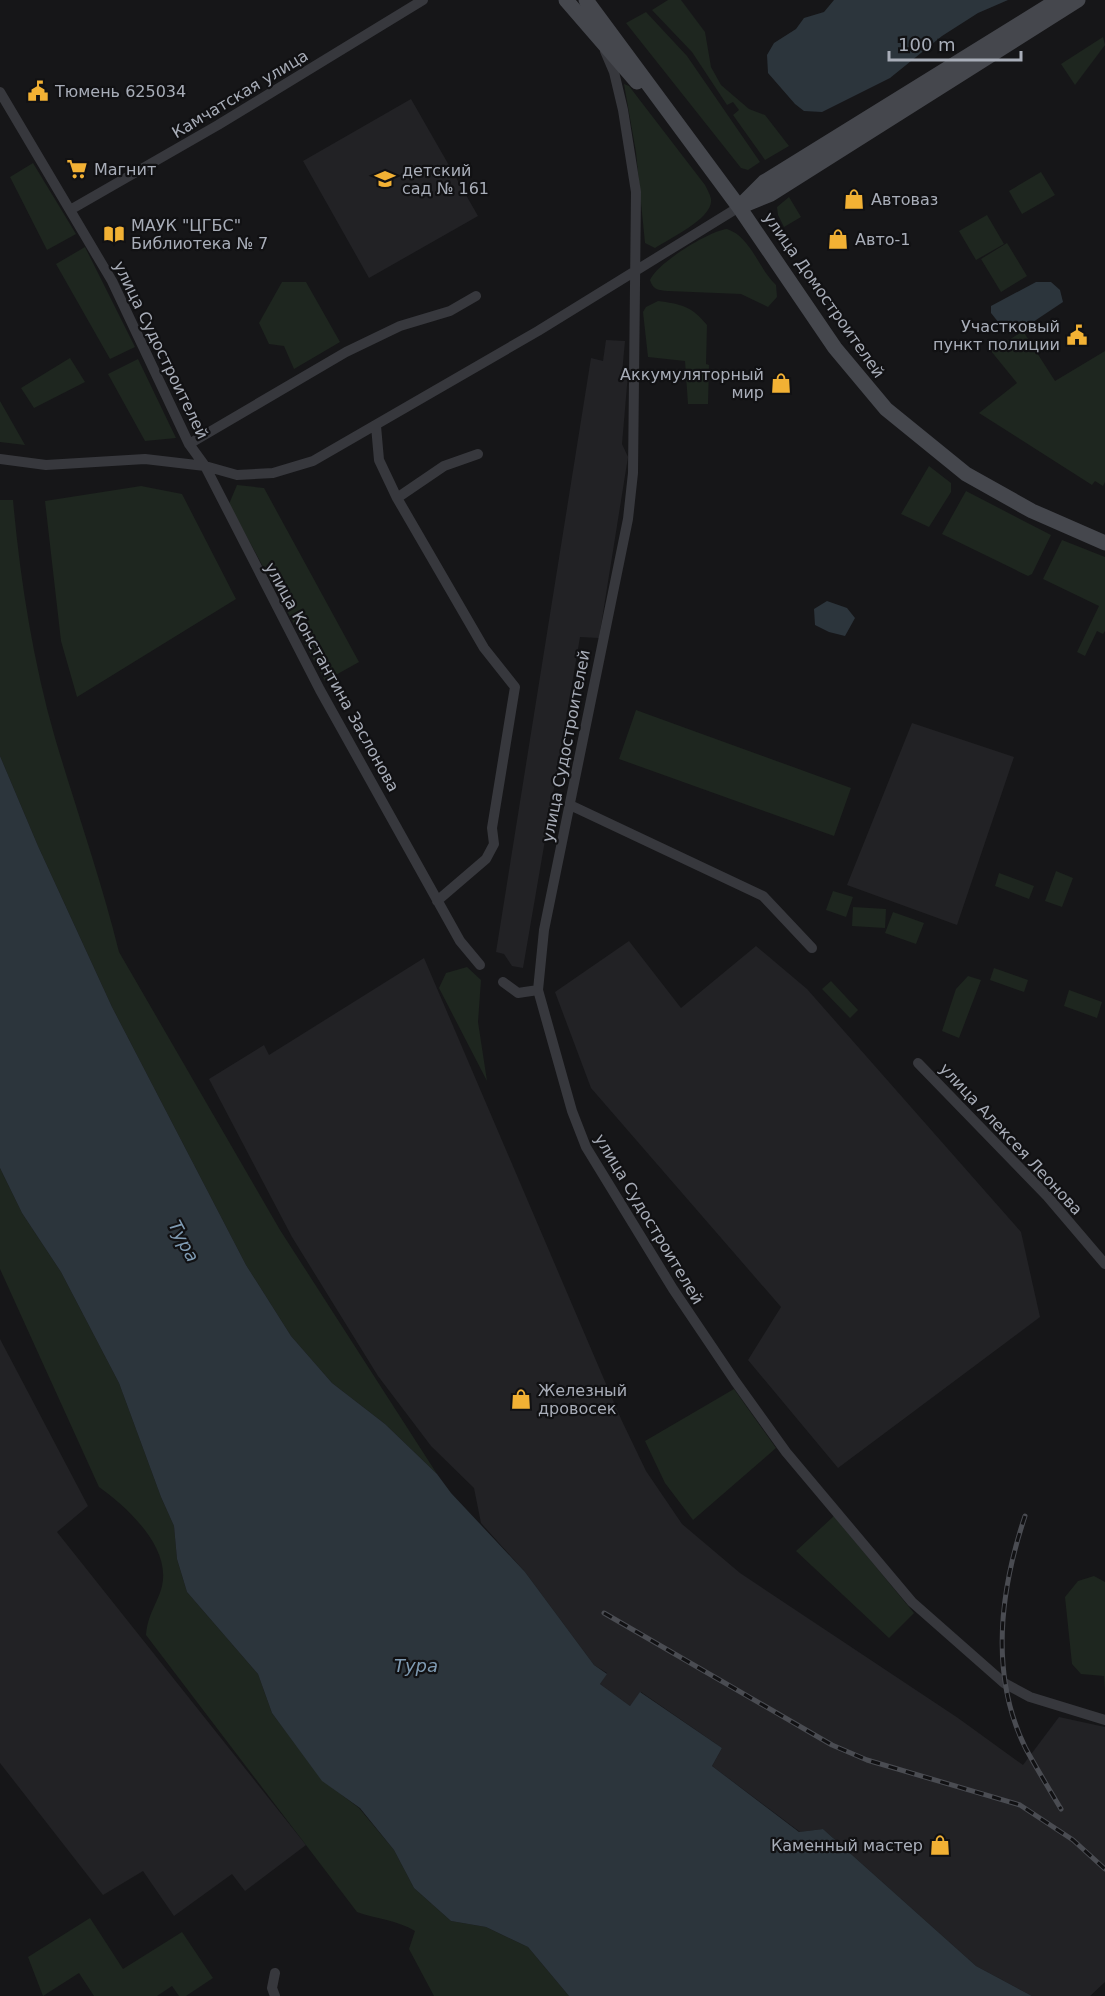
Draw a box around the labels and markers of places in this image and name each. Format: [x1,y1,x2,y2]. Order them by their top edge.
public building icon: Тюмень 625034 [26,79,50,103]
place label: Тюмень 625034 [54,82,186,101]
supermarket icon: Магнит [65,157,89,181]
place label: Магнит [94,160,156,179]
place label: детский сад № 161 [402,161,489,198]
school or university icon: детский сад № 161 [373,167,397,191]
shop icon: Автоваз [842,187,866,211]
place label: Автоваз [871,190,938,209]
place label: МАУК "ЦГБС" Библиотека № 7 [131,216,268,253]
library icon: МАУК "ЦГБС" Библиотека № 7 [102,222,126,246]
shop icon: Авто-1 [826,227,850,251]
place label: Авто-1 [855,230,910,249]
place label: Участковый пункт полиции [933,317,1060,354]
public building icon: Участковый пункт полиции [1065,323,1089,347]
place label: Аккумуляторный мир [620,365,764,402]
shop icon: Аккумуляторный мир [769,371,793,395]
place label: Железный дровосек [538,1381,627,1418]
shop icon: Железный дровосек [509,1387,533,1411]
shop icon: Каменный мастер [928,1833,952,1857]
place label: Каменный мастер [771,1836,923,1855]

